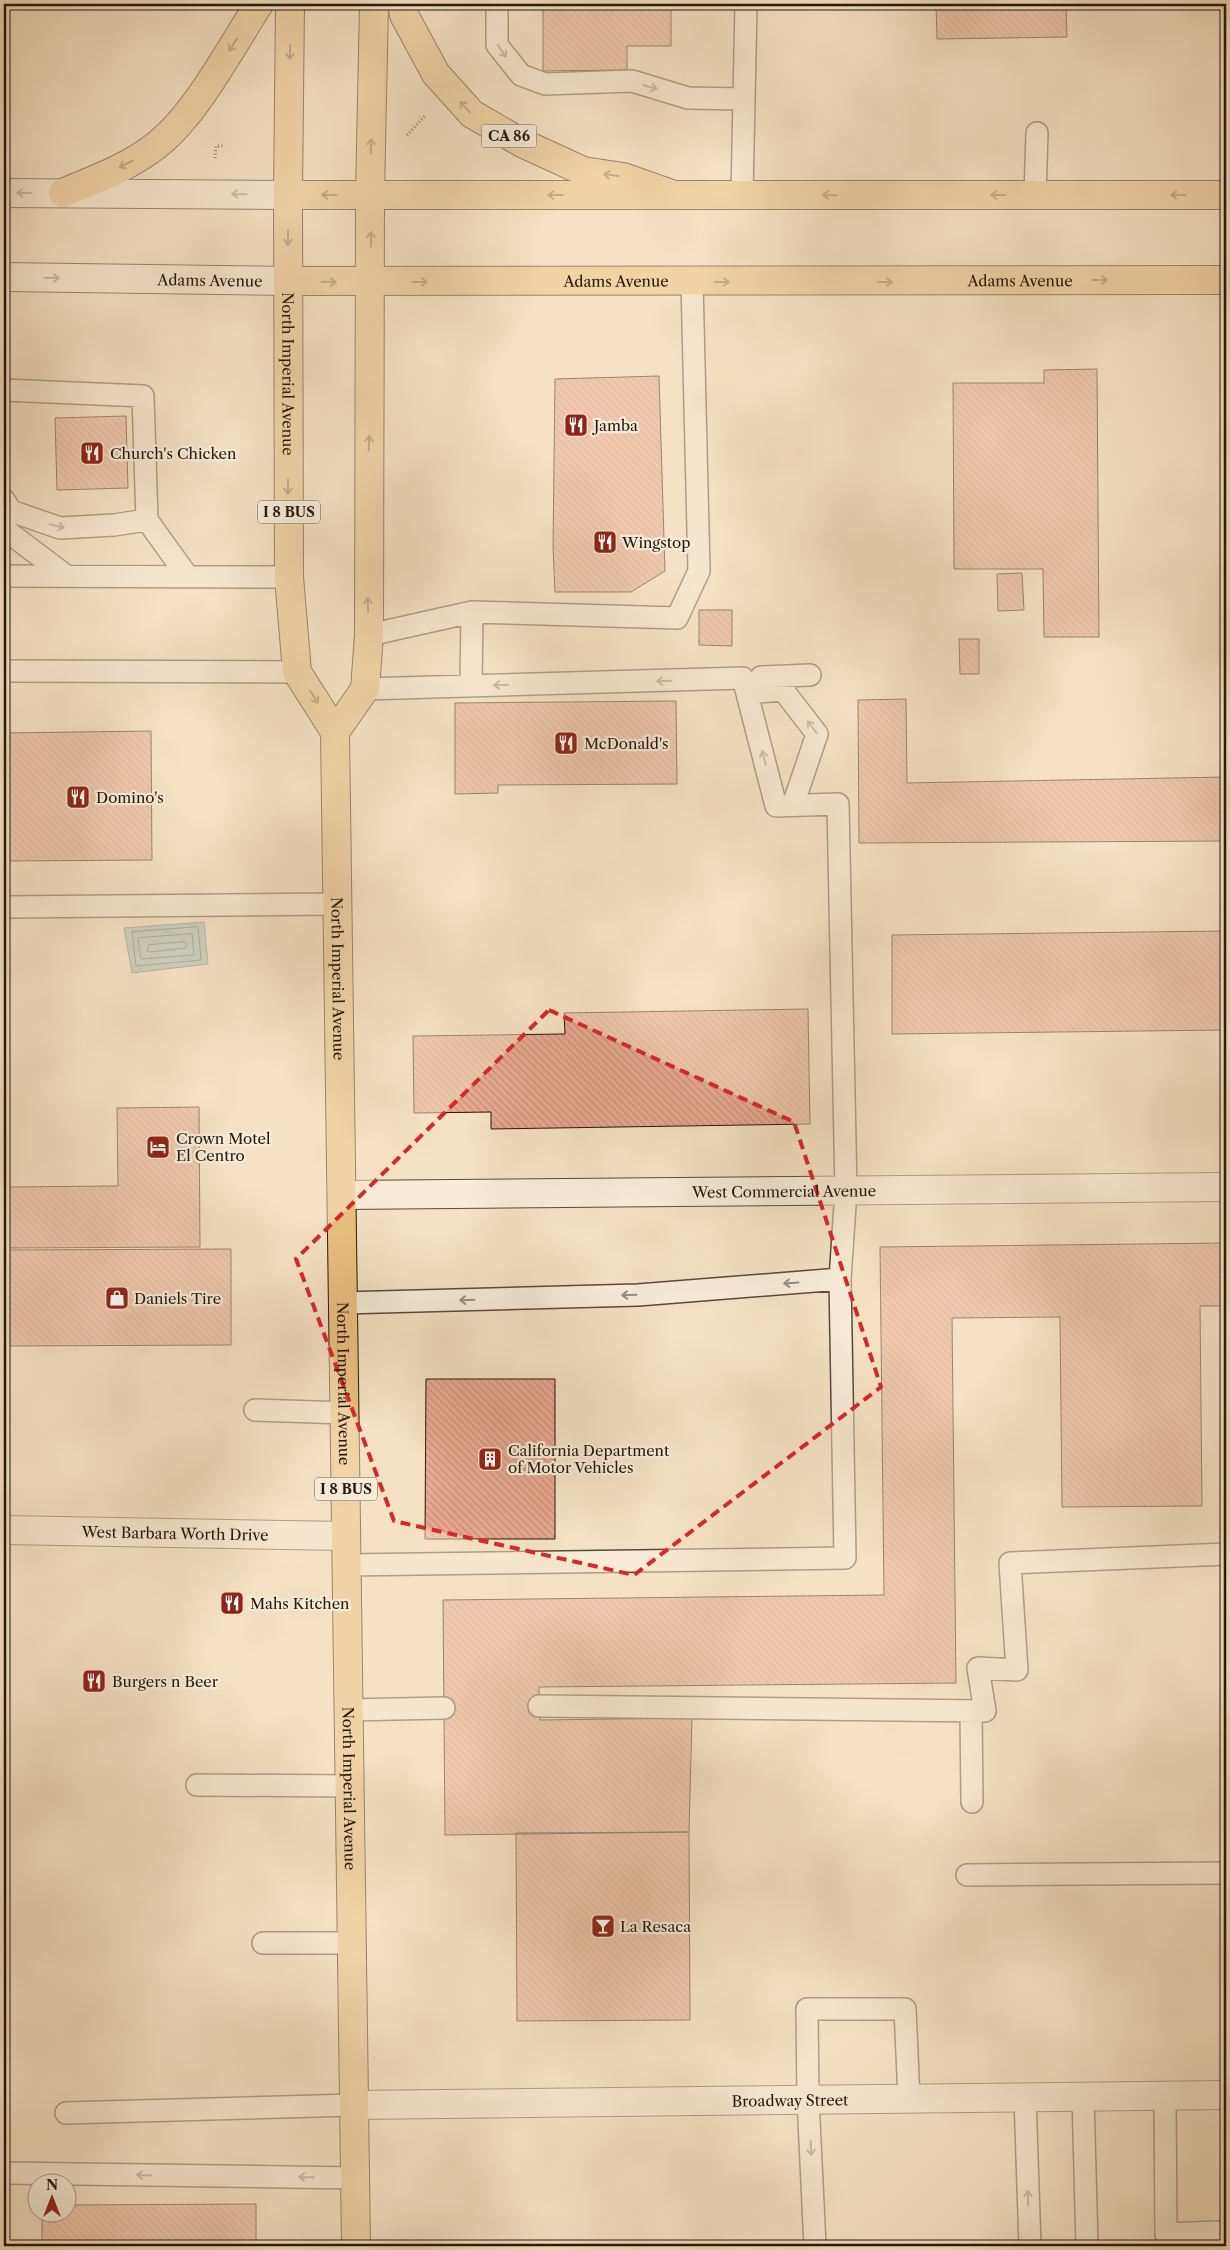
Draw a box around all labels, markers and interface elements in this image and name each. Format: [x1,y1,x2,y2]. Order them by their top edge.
one-way arrow [227,38,237,52]
one-way arrow [285,44,295,60]
one-way arrow [497,44,507,58]
one-way arrow [641,82,657,92]
one-way arrow [460,101,471,114]
road number: CA 86 [482,124,536,148]
one-way arrow [366,138,376,154]
one-way arrow [119,160,134,169]
one-way arrow [603,170,619,180]
one-way arrow [16,188,32,198]
one-way arrow [231,189,248,199]
one-way arrow [321,190,338,200]
one-way arrow [547,190,564,200]
one-way arrow [990,190,1006,200]
one-way arrow [1170,190,1186,200]
one-way arrow [822,191,838,200]
one-way arrow [283,230,293,246]
one-way arrow [366,231,375,247]
street label: Adams Avenue [156,270,263,290]
street label: Adams Avenue [562,271,669,290]
street label: Adams Avenue [966,271,1073,290]
one-way arrow [44,273,60,283]
one-way arrow [1092,275,1108,285]
one-way arrow [321,277,337,287]
one-way arrow [412,277,428,287]
one-way arrow [714,277,730,287]
one-way arrow [877,277,893,286]
street label: North Imperial Avenue [279,292,298,456]
restaurant icon: Jamba [563,412,589,438]
place label: Jamba [592,416,638,435]
one-way arrow [364,435,374,452]
restaurant icon: Church's Chicken [79,440,105,466]
place label: Church's Chicken [110,444,237,463]
one-way arrow [283,479,293,495]
road number: I 8 BUS [258,501,320,524]
one-way arrow [49,521,65,531]
restaurant icon: Wingstop [592,529,618,555]
place label: Wingstop [621,533,690,552]
one-way arrow [363,598,373,614]
one-way arrow [656,676,672,685]
one-way arrow [494,680,510,690]
one-way arrow [309,690,319,704]
one-way arrow [806,721,817,734]
restaurant icon: McDonald's [553,730,579,756]
place label: McDonald's [584,734,669,753]
one-way arrow [759,751,768,767]
restaurant icon: Domino's [65,784,91,810]
place label: Domino's [96,788,164,807]
street label: North Imperial Avenue [328,897,349,1061]
place label: Crown Motel El Centro [176,1129,271,1165]
hotel icon: Crown Motel El Centro [145,1134,171,1160]
street label: West Commercial Avenue [691,1181,876,1201]
one-way arrow [784,1278,800,1288]
shop icon: Daniels Tire [104,1285,130,1311]
place label: Daniels Tire [134,1289,221,1308]
one-way arrow [622,1290,638,1300]
one-way arrow [459,1295,475,1304]
street label: North Imperial Avenue [333,1302,355,1465]
place label: California Department of Motor Vehicles [508,1441,670,1477]
building icon: California Department of Motor Vehicles [477,1446,503,1472]
road number: I 8 BUS [315,1478,377,1500]
street label: West Barbara Worth Drive [80,1522,269,1544]
restaurant icon: Mahs Kitchen [219,1590,245,1616]
place label: Mahs Kitchen [250,1594,350,1613]
restaurant icon: Burgers n Beer [81,1668,107,1694]
place label: Burgers n Beer [112,1672,219,1691]
street label: North Imperial Avenue [339,1707,360,1870]
bar icon: La Resaca [590,1913,616,1939]
place label: La Resaca [620,1917,691,1936]
street label: Broadway Street [732,2090,849,2110]
one-way arrow [806,2139,815,2155]
one-way arrow [136,2170,152,2180]
north arrow [28,2172,78,2222]
one-way arrow [298,2172,314,2182]
text: N [46,2176,58,2194]
one-way arrow [1024,2190,1033,2206]

